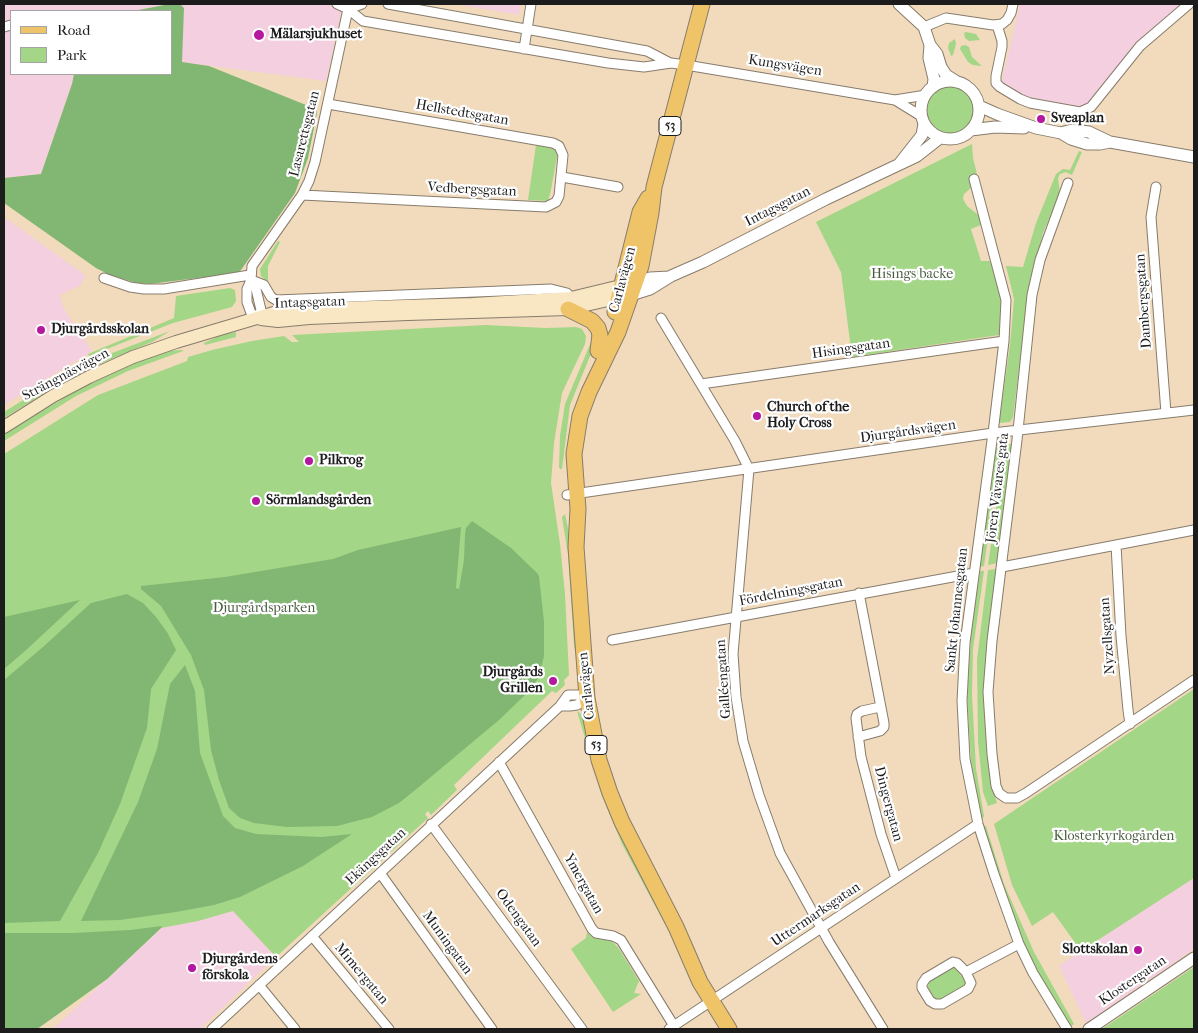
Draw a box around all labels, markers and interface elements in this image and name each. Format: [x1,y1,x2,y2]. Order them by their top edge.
legend [10,10,172,75]
text: Road [57,21,90,39]
place label: Mälarsjukhuset [270,27,362,43]
marker: Mälarsjukhuset [252,28,266,42]
text: Park [57,46,87,64]
street label: Kungsvägen [747,52,823,80]
street label: Lasarettsgatan [286,89,324,179]
street label: Hellstedtsgatan [414,97,510,129]
place label: Sveaplan [1051,111,1104,127]
marker: Sveaplan [1035,113,1047,125]
road number: 53 [659,116,681,136]
street label: Vedbergsgatan [427,179,517,201]
street label: Intagsgatan [742,183,814,231]
street label: Carlavägen [606,245,640,315]
street label: Dambergsgatan [1132,253,1156,349]
park label: Hisings backe [871,267,953,283]
street label: Intagsgatan [274,293,346,313]
place label: Djurgårdsskolan [51,322,149,338]
marker: Djurgårdsskolan [35,324,47,336]
street label: Hisingsgatan [811,335,891,363]
street label: Strängnäsvägen [20,345,112,405]
place label: Church of the Holy Cross [767,400,849,432]
marker: Church of the Holy Cross [751,410,763,422]
street label: Djurgårdsvägen [859,417,957,447]
street label: Jören Vävares gata [983,432,1013,544]
place label: Pilkrog [319,453,363,469]
marker: Pilkrog [303,455,315,467]
place label: Sörmlandsgården [266,493,371,509]
marker: Sörmlandsgården [250,495,262,507]
street label: Sankt Johannesgatan [942,547,972,673]
street label: Fördelningsgatan [738,574,844,610]
street label: Nyzellsgatan [1097,597,1119,675]
park label: Djurgårdsparken [213,601,315,617]
street label: Galléengatan [713,639,735,719]
street label: Carlavägen [575,651,599,721]
place label: Djurgårds Grillen [482,665,543,698]
marker: Djurgårds Grillen [547,675,559,687]
road number: 53 [585,736,607,754]
street label: Dingergatan [870,765,906,843]
street label: Ekängsgatan [342,825,410,889]
park label: Klosterkyrkogården [1054,829,1174,845]
street label: Ymergatan [560,851,606,917]
street label: Uttermarksgatan [768,879,864,951]
street label: Odengatan [491,886,545,950]
street label: Muningatan [418,908,476,978]
street label: Mimergatan [330,940,392,1008]
place label: Slottskolan [1062,942,1128,958]
marker: Slottskolan [1132,944,1144,956]
place label: Djurgårdens förskola [202,952,278,984]
street label: Klostergatan [1096,952,1170,1010]
marker: Djurgårdens förskola [186,962,198,974]

